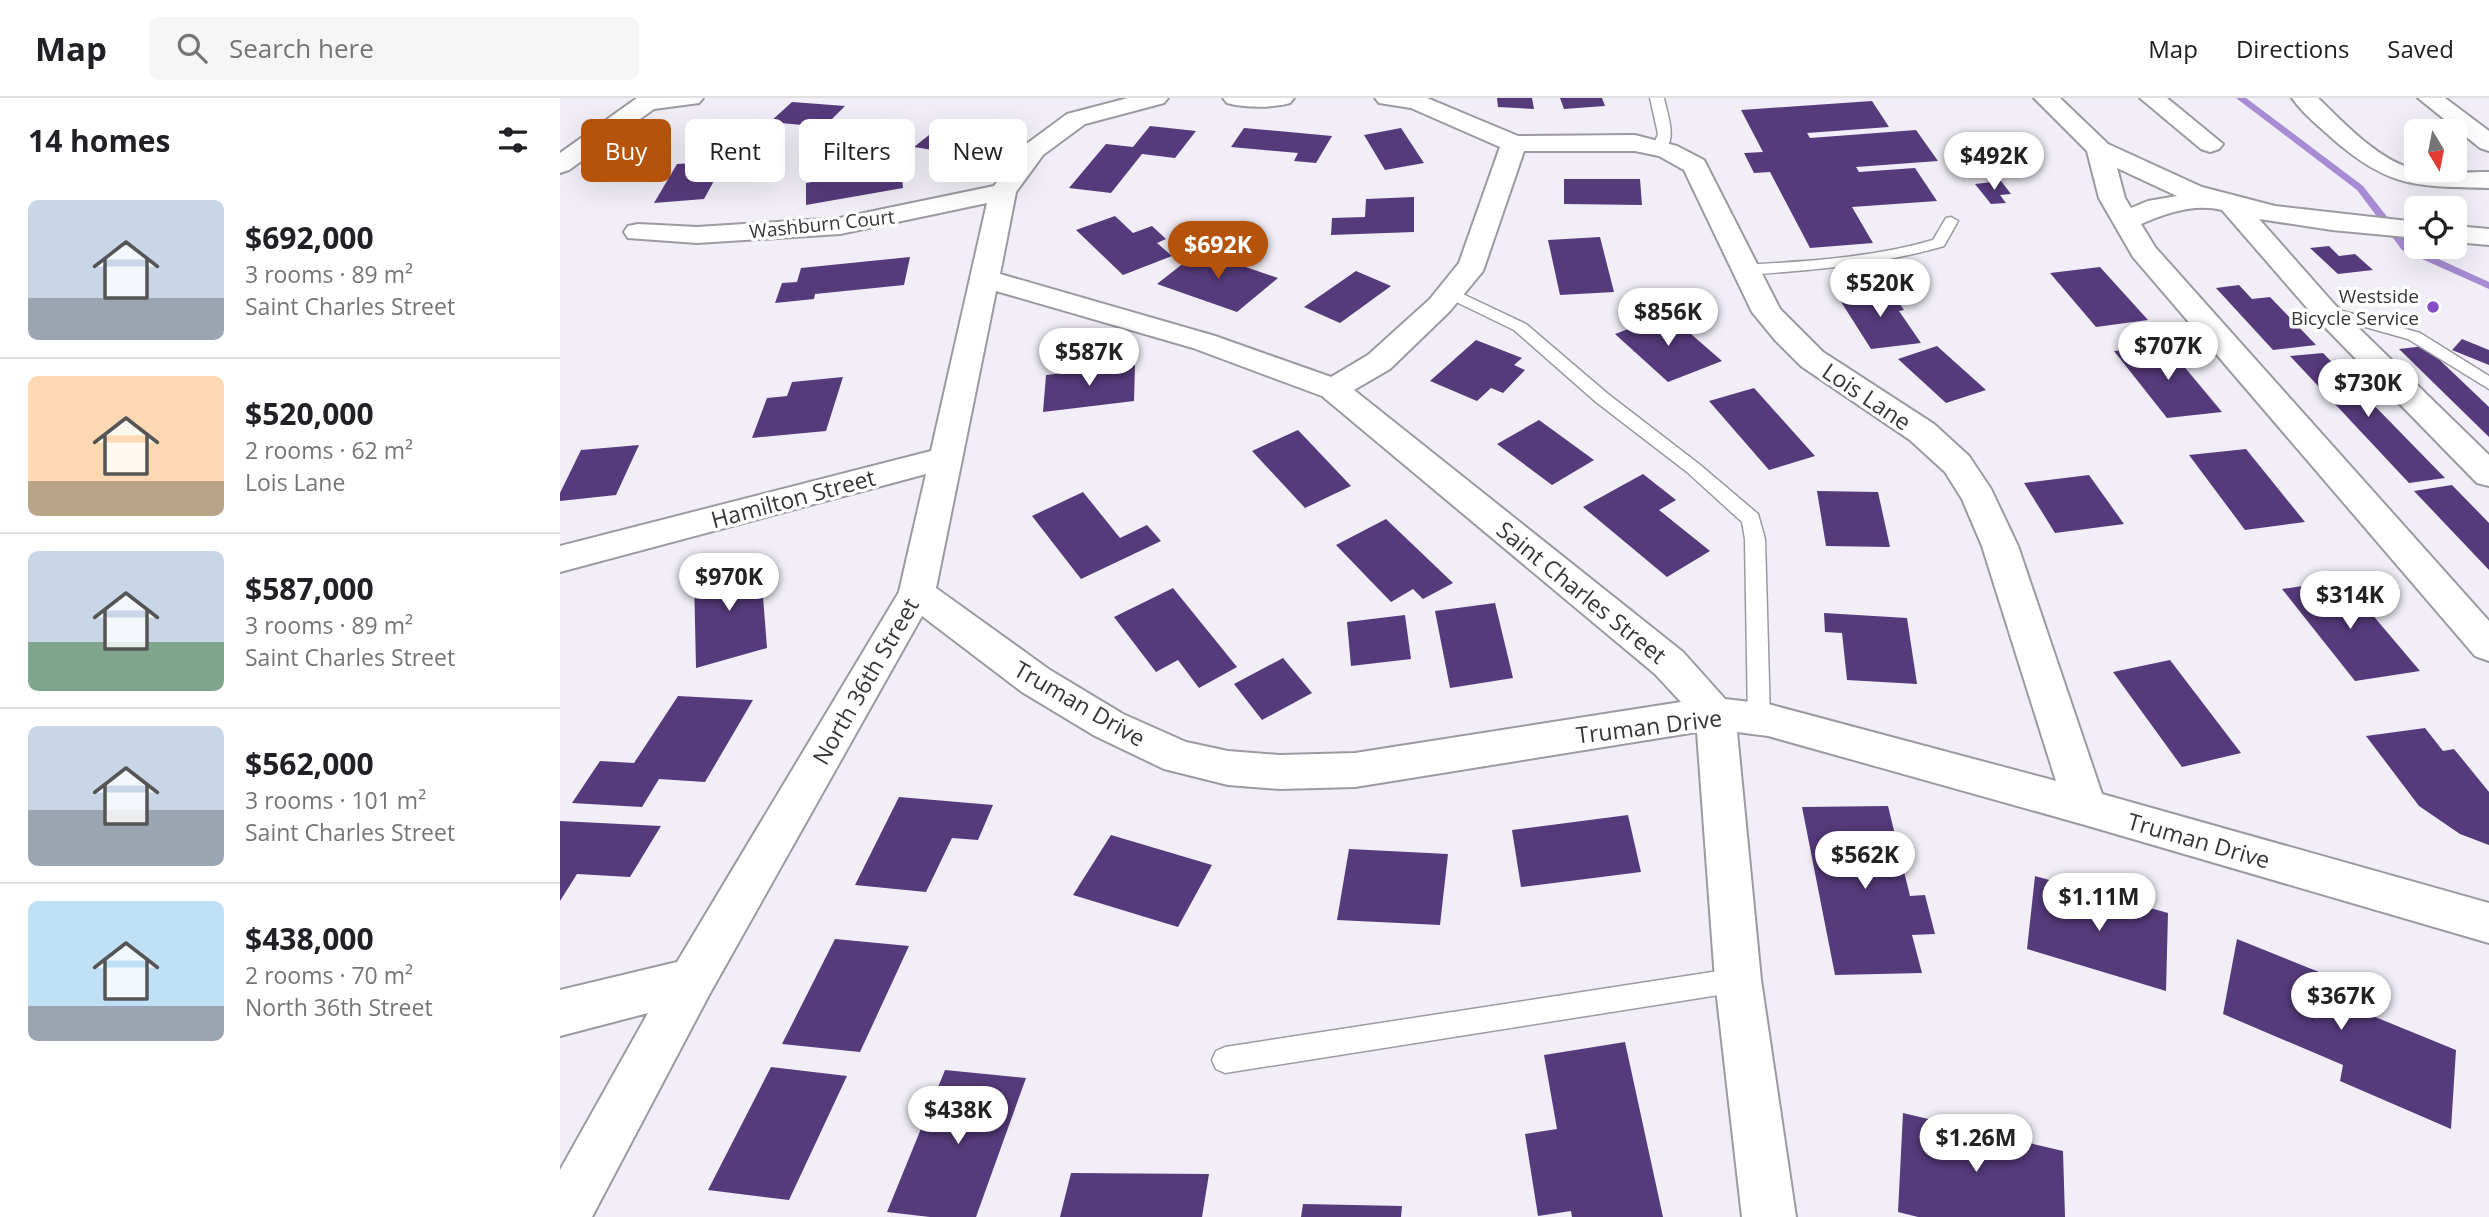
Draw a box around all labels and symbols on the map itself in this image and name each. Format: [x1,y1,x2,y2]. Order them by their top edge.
north arrow [2404,119,2468,182]
pin: $492K [1945,132,2043,192]
street label: Washburn Court [748,203,896,245]
pin: $692K [1169,222,1267,281]
pin: $520K [1831,260,1929,319]
place label: Westside Bicycle Service [2291,283,2419,331]
pin: $856K [1619,288,1717,348]
marker: Westside Bicycle Service [2425,299,2441,315]
pin: $707K [2119,322,2217,382]
pin: $587K [1040,328,1138,388]
street label: Lois Lane [1816,355,1918,437]
pin: $730K [2319,360,2417,419]
street label: Hamilton Street [707,461,879,535]
street label: Saint Charles Street [1490,513,1674,671]
pin: $970K [680,554,778,613]
pin: $314K [2301,572,2399,631]
street label: North 36th Street [804,592,926,770]
street label: Truman Drive [1009,652,1151,754]
street label: Truman Drive [1574,701,1724,751]
street label: Truman Drive [2124,804,2274,876]
pin: $562K [1816,832,1914,891]
pin: $1.11M [2042,874,2156,933]
pin: $367K [2292,972,2390,1032]
pin: $438K [909,1086,1007,1146]
pin: $1.26M [1919,1114,2033,1174]

